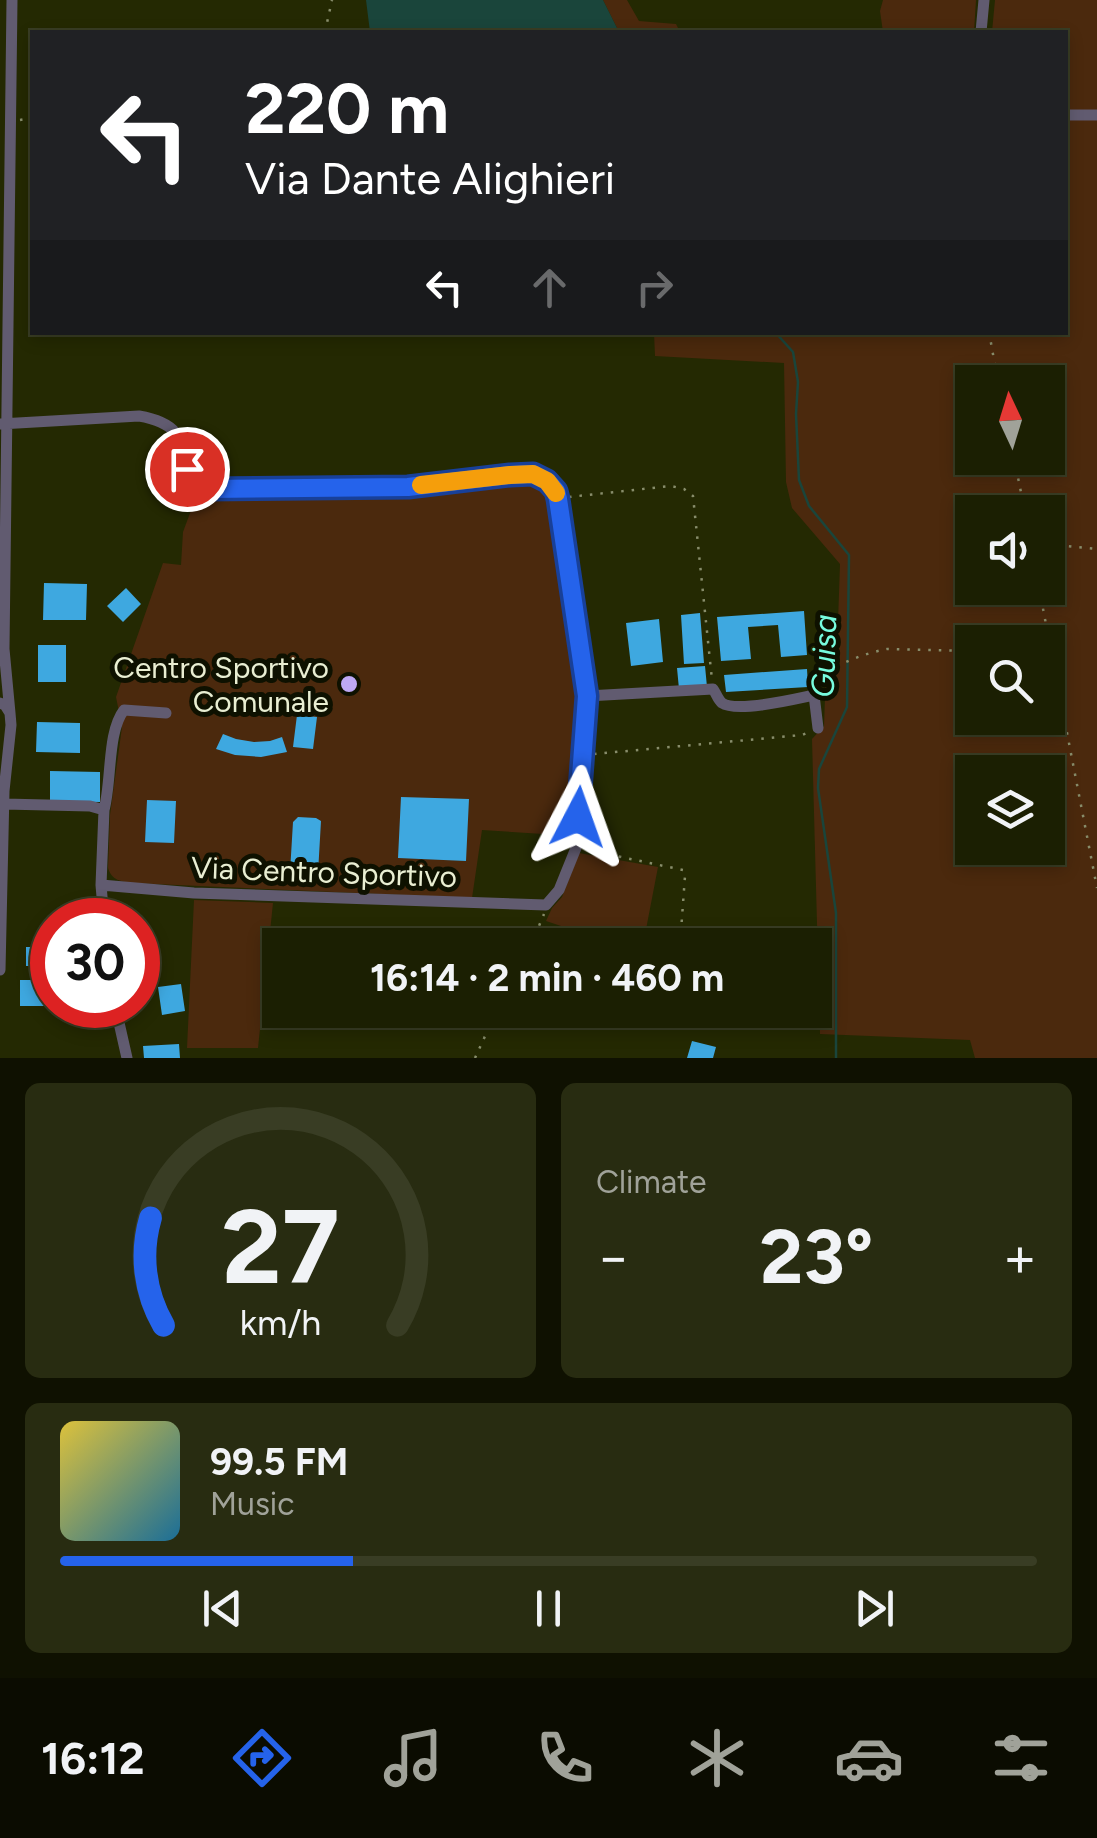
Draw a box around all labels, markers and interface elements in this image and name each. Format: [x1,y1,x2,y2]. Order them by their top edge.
text: 220 m [245,66,449,151]
icon: left [80,70,210,200]
text: Via Dante Alighieri [245,151,615,205]
icon: left [417,260,472,315]
icon: ahead [522,260,577,315]
icon: right [627,260,682,315]
north arrow [955,365,1065,475]
map controls [955,365,1065,865]
pin [145,427,230,512]
icon: arrive [160,442,215,497]
button: sound [955,495,1065,605]
water label: Guisa [804,614,844,698]
button: search [955,625,1065,735]
place label: Centro Sportivo Comunale [113,649,329,720]
marker: Centro Sportivo Comunale [338,673,360,695]
button: layers [955,755,1065,865]
position arrow [526,765,630,869]
street label: Via Centro Sportivo [190,849,458,895]
speed limit sign: 30 [30,898,160,1028]
text: 16:14 · 2 min · 460 m [370,955,724,1001]
text: Climate [596,1163,707,1201]
text: 27 [221,1184,340,1309]
text: 23° [760,1212,873,1302]
text: − [596,1224,630,1290]
text: + [1003,1224,1037,1290]
text: km/h [240,1301,321,1344]
text: 99.5 FM [210,1439,348,1485]
text: Music [210,1485,295,1523]
icon: previous [195,1581,250,1636]
icon: pause [521,1581,576,1636]
icon: next [847,1581,902,1636]
icon: directions [227,1723,297,1793]
icon: music [378,1723,448,1793]
icon: phone [530,1723,600,1793]
icon: climate [682,1723,752,1793]
icon: car [834,1723,904,1793]
icon: filters [986,1723,1056,1793]
text: 16:12 [41,1731,145,1785]

